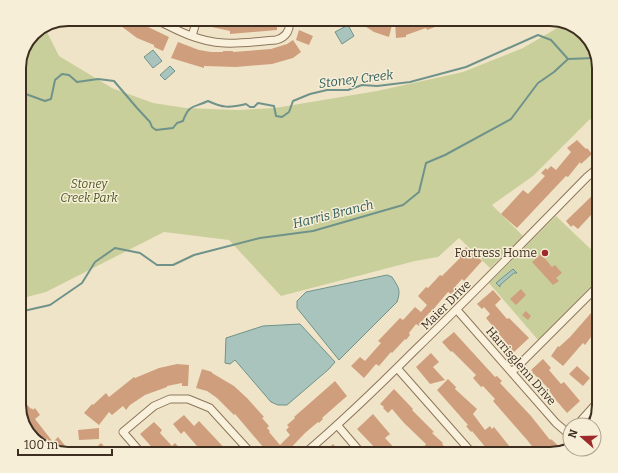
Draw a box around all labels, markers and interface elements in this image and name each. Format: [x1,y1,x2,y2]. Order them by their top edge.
water label: Stoney Creek [318,67,395,91]
park label: Stoney Creek Park [60,177,118,205]
water label: Harris Branch [291,197,375,231]
place label: Fortress Home [455,246,537,260]
marker: Fortress Home [540,248,550,258]
street label: Maier Drive [418,277,474,333]
street label: Harrisglenn Drive [483,324,559,408]
north arrow [562,417,602,457]
text: N [566,427,581,440]
scale bar [18,431,112,457]
text: 100 m [24,438,59,452]

